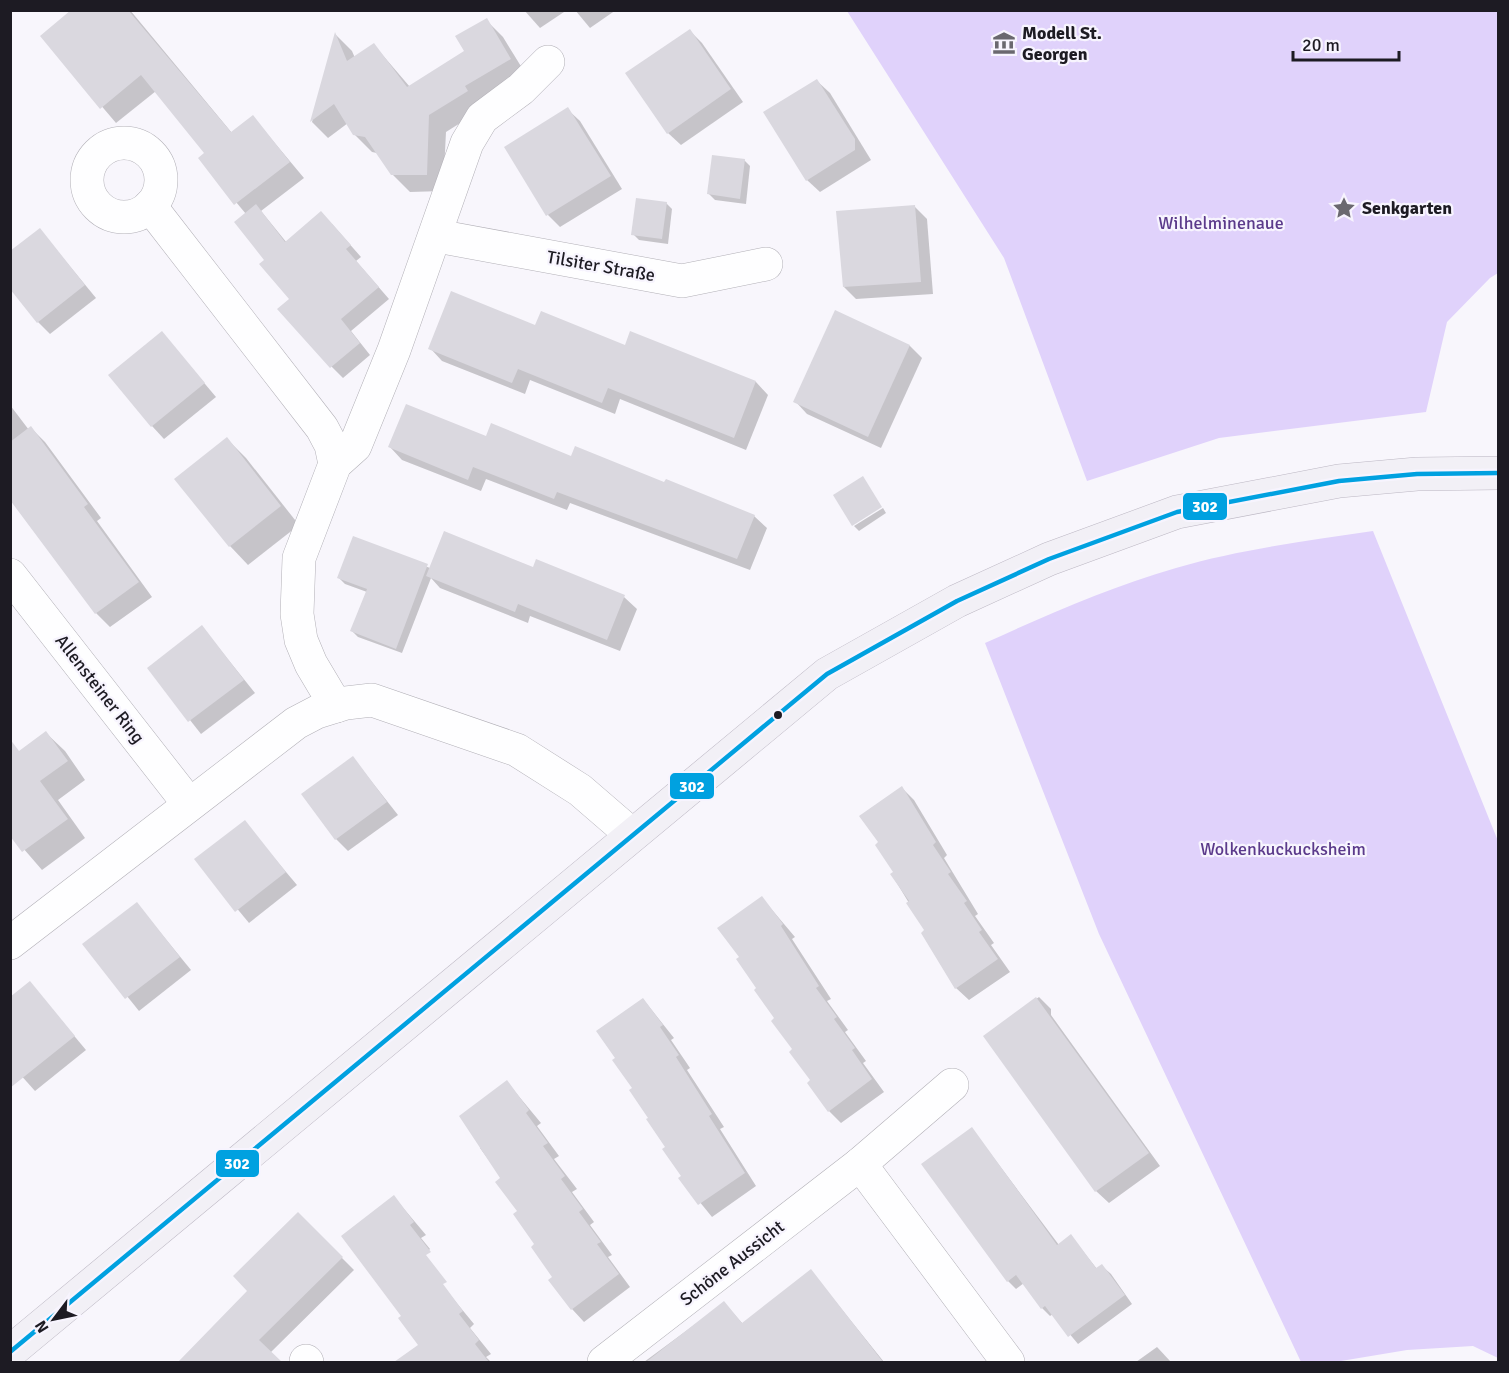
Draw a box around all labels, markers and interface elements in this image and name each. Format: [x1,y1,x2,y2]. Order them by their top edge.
place label: Modell St. Georgen [1022,22,1102,65]
scale bar [1293,24,1400,62]
museum icon: Modell St. Georgen [991,30,1017,56]
text: 20 m [1302,34,1340,56]
place icon: Senkgarten [1331,195,1357,221]
place label: Senkgarten [1362,197,1452,219]
park label: Wilhelminenaue [1158,212,1284,234]
street label: Tilsiter Straße [545,246,657,286]
line badge: 302 [1182,492,1228,521]
text: 302 [1192,497,1218,517]
street label: Allensteiner Ring [51,630,149,748]
unlabelled marker [772,709,784,721]
line badge: 302 [669,772,715,800]
text: 302 [679,777,705,797]
park label: Wolkenkuckucksheim [1200,838,1366,860]
line badge: 302 [215,1149,260,1178]
text: 302 [224,1154,250,1174]
street label: Schöne Aussicht [675,1215,789,1311]
north arrow [24,1289,84,1349]
text: N [31,1316,54,1336]

